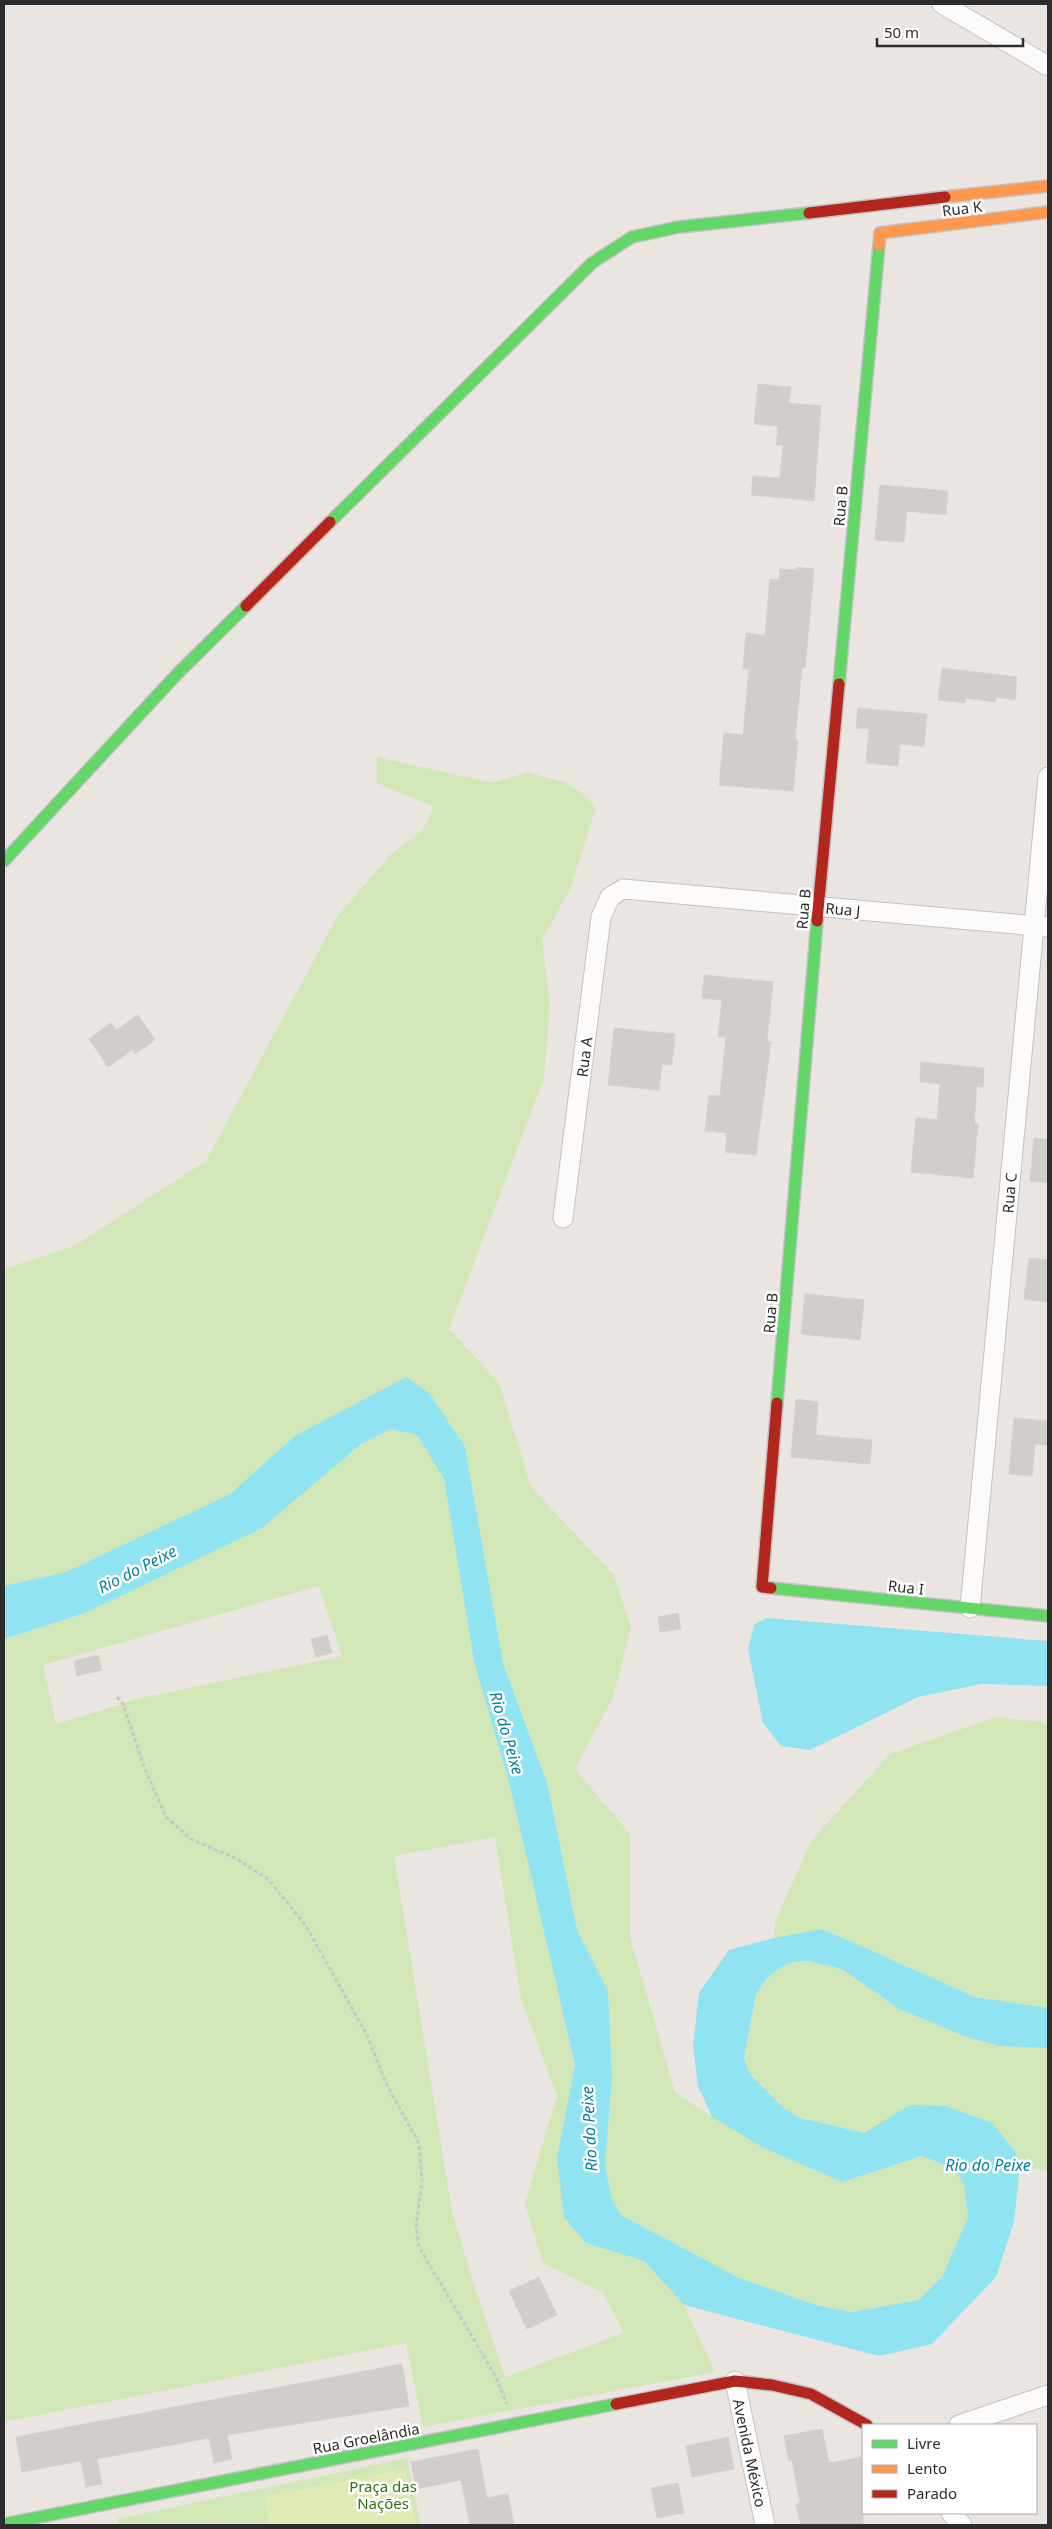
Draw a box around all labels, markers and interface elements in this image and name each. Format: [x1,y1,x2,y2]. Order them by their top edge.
scale bar [877,15,1023,47]
text: 50 m [884,22,919,42]
street label: Rua K [941,196,984,220]
street label: Rua B [828,485,852,527]
street label: Rua B [791,888,815,930]
street label: Rua J [825,898,861,920]
street label: Rua A [572,1035,596,1078]
street label: Rua C [997,1171,1021,1214]
street label: Rua B [758,1292,782,1334]
water label: Rio do Peixe [94,1540,180,1598]
street label: Rua I [887,1575,925,1599]
water label: Rio do Peixe [485,1689,529,1777]
water label: Rio do Peixe [576,2086,602,2172]
water label: Rio do Peixe [945,2154,1031,2176]
street label: Avenida México [729,2397,771,2509]
street label: Rua Groelândia [311,2418,421,2458]
legend [862,2424,1037,2514]
text: Livre [907,2433,941,2453]
text: Lento [907,2458,947,2478]
park label: Praça das Nações [349,2476,417,2513]
text: Parado [907,2483,957,2503]

